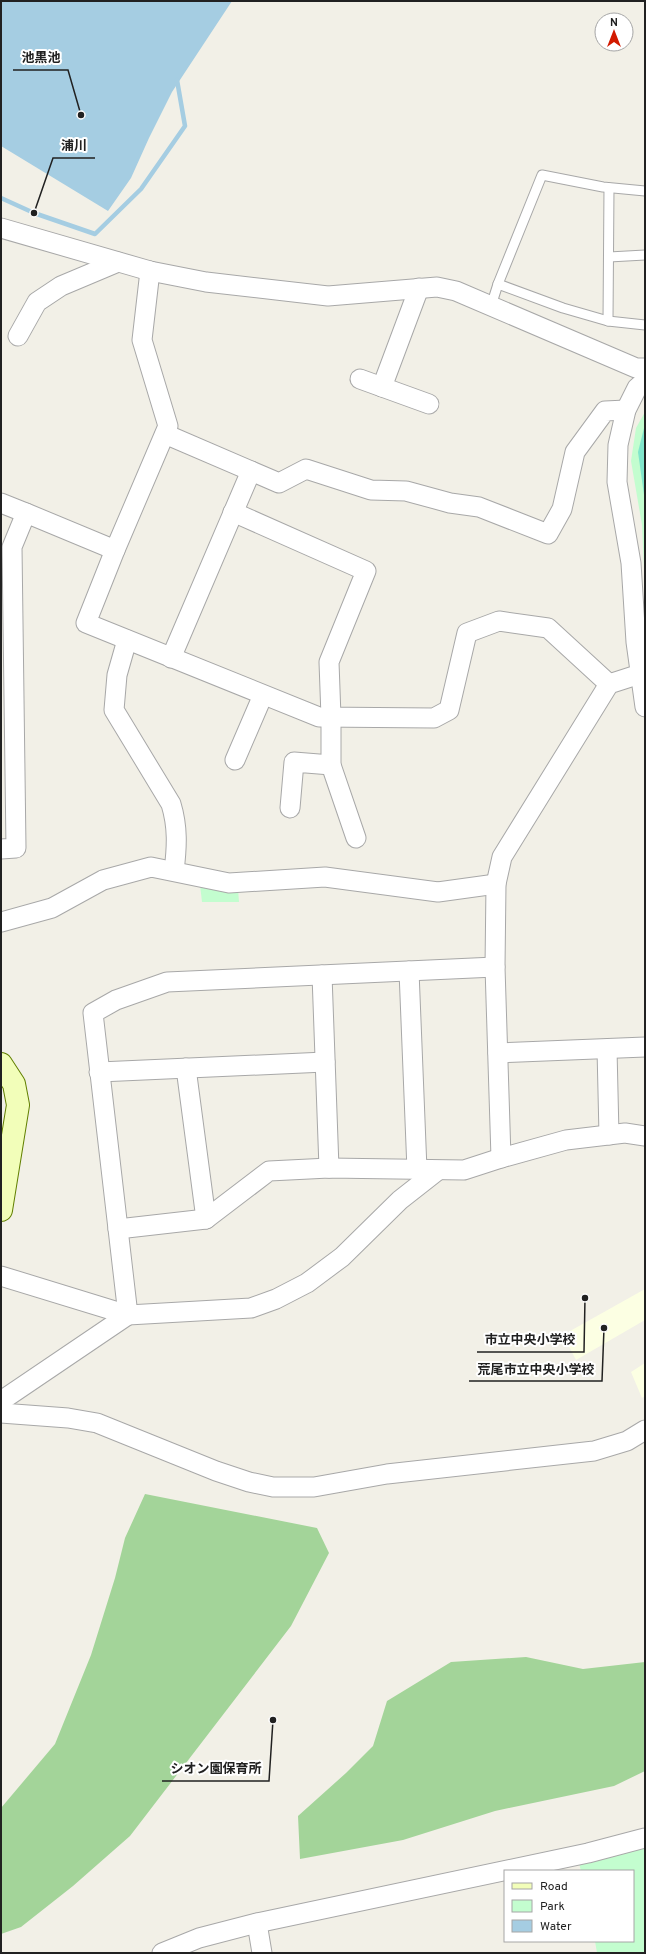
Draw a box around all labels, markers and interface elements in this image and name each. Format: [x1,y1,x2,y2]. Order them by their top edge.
north arrow [594,12,634,52]
text: N [610,16,618,30]
callout: 池黒池 [13,45,68,70]
text: 池黒池 [21,51,61,67]
callout: 浦川 [53,133,95,158]
text: 浦川 [61,138,87,155]
callout: 市立中央小学校 [477,1327,584,1352]
text: 市立中央小学校 [484,1332,576,1349]
callout: 荒尾市立中央小学校 [469,1356,602,1381]
text: 荒尾市立中央小学校 [477,1362,595,1379]
callout: シオン園保育所 [162,1756,269,1781]
text: シオン園保育所 [170,1761,262,1778]
legend [504,1870,634,1942]
text: Road [540,1879,568,1895]
text: Park [540,1899,565,1915]
text: Water [540,1919,572,1935]

